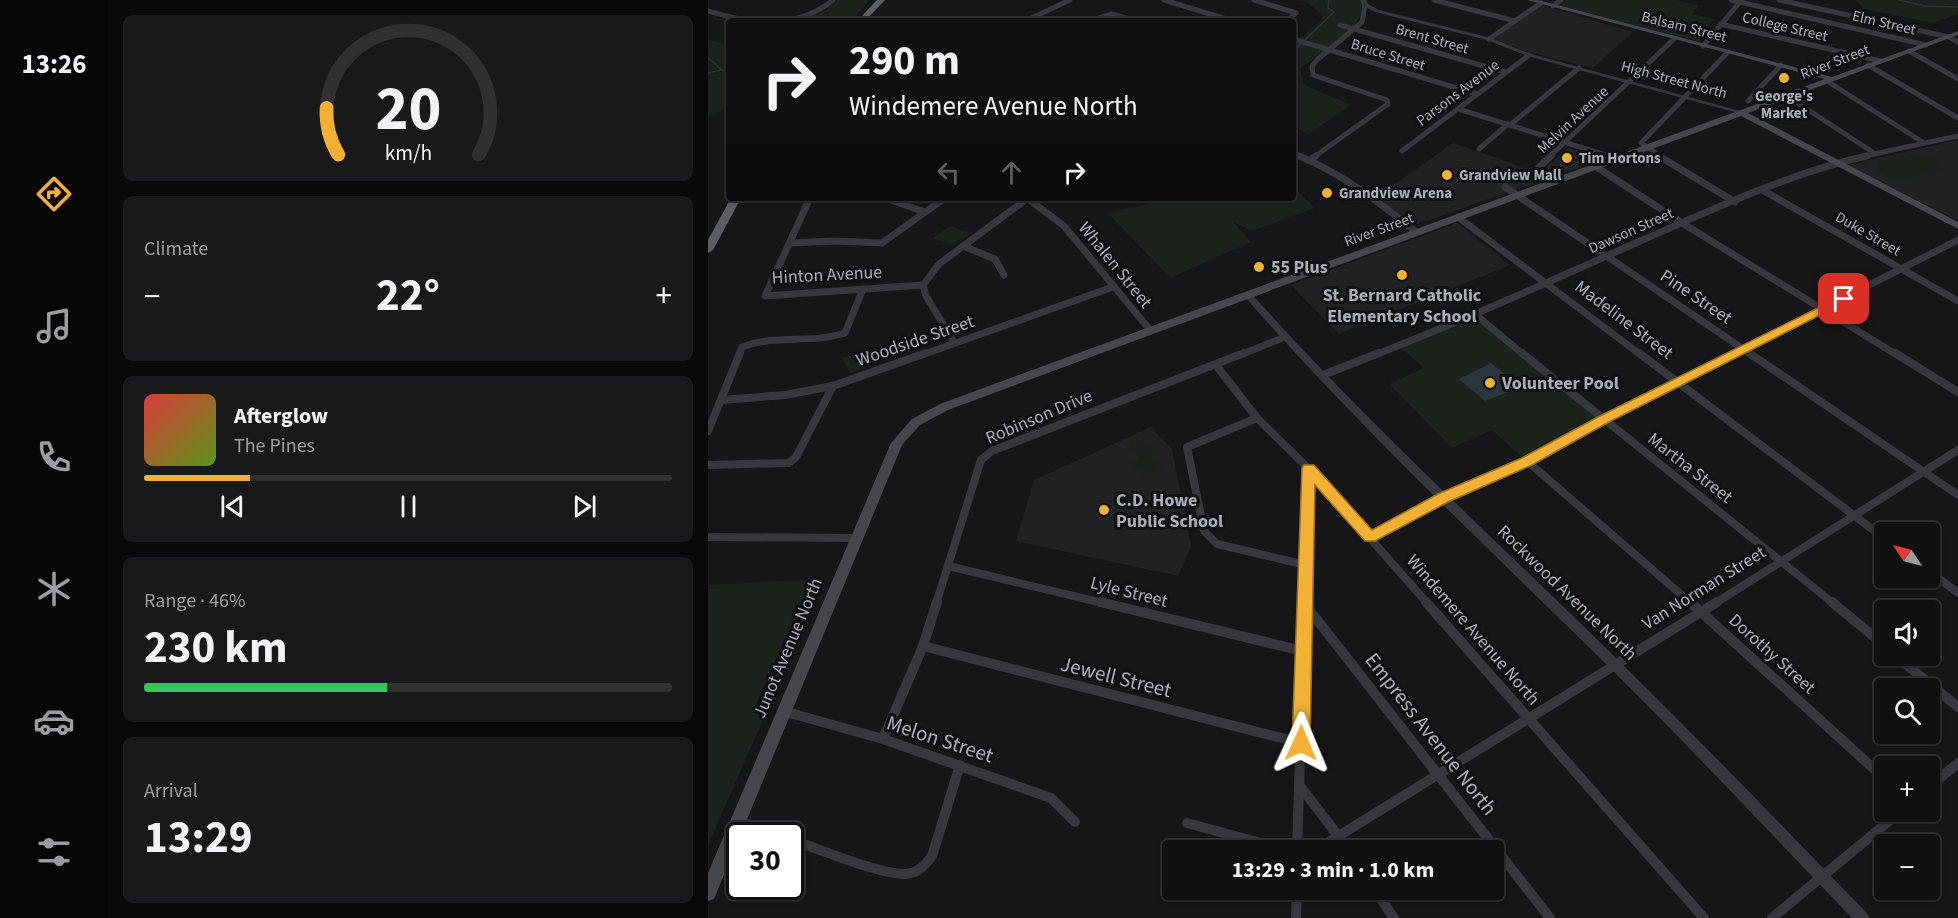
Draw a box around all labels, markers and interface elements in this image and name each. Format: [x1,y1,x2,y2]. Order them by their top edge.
street label: Elm Street [1850,5,1918,41]
street label: Balsam Street [1639,6,1729,48]
street label: College Street [1740,7,1830,47]
street label: Brent Street [1393,19,1471,59]
text: 290 m [849,31,960,91]
street label: Bruce Street [1348,34,1428,76]
street label: River Street [1797,39,1873,85]
icon: right [750,42,828,120]
text: 13:26 [21,45,87,84]
street label: Parsons Avenue [1412,55,1504,131]
street label: High Street North [1619,56,1729,104]
text: 20 [375,65,441,154]
marker: George's Market [1777,71,1791,85]
street label: Melvin Avenue [1533,82,1613,158]
place label: George's Market [1755,86,1813,124]
text: Windemere Avenue North [849,87,1138,126]
text: km/h [384,138,432,169]
place label: Tim Hortons [1579,148,1661,169]
marker: Tim Hortons [1560,151,1574,165]
icon: left [932,156,965,189]
icon: ahead [995,156,1028,189]
icon: right [1058,156,1091,189]
place label: Grandview Mall [1459,165,1562,186]
marker: Grandview Mall [1440,168,1454,182]
icon: directions [33,173,75,215]
place label: Grandview Arena [1339,183,1452,204]
marker: Grandview Arena [1320,186,1334,200]
street label: Dawson Street [1585,203,1677,259]
street label: Duke Street [1831,207,1905,261]
street label: River Street [1341,208,1417,252]
street label: Whalen Street [1072,216,1158,314]
text: Climate [144,235,208,263]
place label: 55 Plus [1271,255,1328,280]
street label: Hinton Avenue [771,260,883,290]
marker: 55 Plus [1252,260,1266,274]
text: 22° [376,264,440,328]
street label: Pine Street [1655,264,1737,330]
marker: St. Bernard Catholic Elementary School [1395,268,1409,282]
text: − [144,273,160,320]
text: + [656,273,672,320]
pin [1818,273,1869,324]
street label: Madeline Street [1570,275,1678,365]
icon: arrive [1827,282,1860,315]
place label: St. Bernard Catholic Elementary School [1323,283,1482,329]
icon: music [33,305,75,347]
street label: Woodside Street [853,309,977,373]
place label: Volunteer Pool [1501,371,1619,396]
marker: Volunteer Pool [1483,376,1497,390]
street label: Robinson Drive [982,383,1096,451]
text: Afterglow [234,400,328,432]
street label: Martha Street [1642,427,1738,509]
text: The Pines [234,432,315,460]
icon: phone [33,436,75,478]
place label: C.D. Howe Public School [1116,488,1223,534]
icon: previous [216,490,249,523]
icon: pause [392,490,425,523]
icon: next [568,490,601,523]
marker: C.D. Howe Public School [1097,503,1111,517]
street label: Rockwood Avenue North [1492,520,1642,666]
north arrow [1874,522,1940,588]
map controls [1874,522,1940,900]
street label: Van Norman Street [1637,540,1771,636]
street label: Windemere Avenue North [1400,549,1546,711]
icon: climate [33,568,75,610]
street label: Lyle Street [1088,570,1170,614]
street label: Junot Avenue North [747,574,829,722]
text: Range · 46% [144,587,245,615]
button: sound [1874,600,1940,666]
street label: Dorothy Street [1723,608,1821,700]
text: 230 km [144,616,288,680]
street label: Empress Avenue North [1358,646,1504,822]
street label: Jewell Street [1057,649,1175,705]
button: search [1874,678,1940,744]
icon: car [33,700,75,742]
street label: Melon Street [883,708,997,770]
position arrow [1269,711,1333,775]
button: + [1874,756,1940,822]
text: Arrival [144,777,198,805]
text: 13:29 [144,806,253,870]
speed limit sign: 30 [726,822,804,900]
icon: filters [33,831,75,873]
button: − [1874,834,1940,900]
text: 13:29 · 3 min · 1.0 km [1232,854,1434,886]

